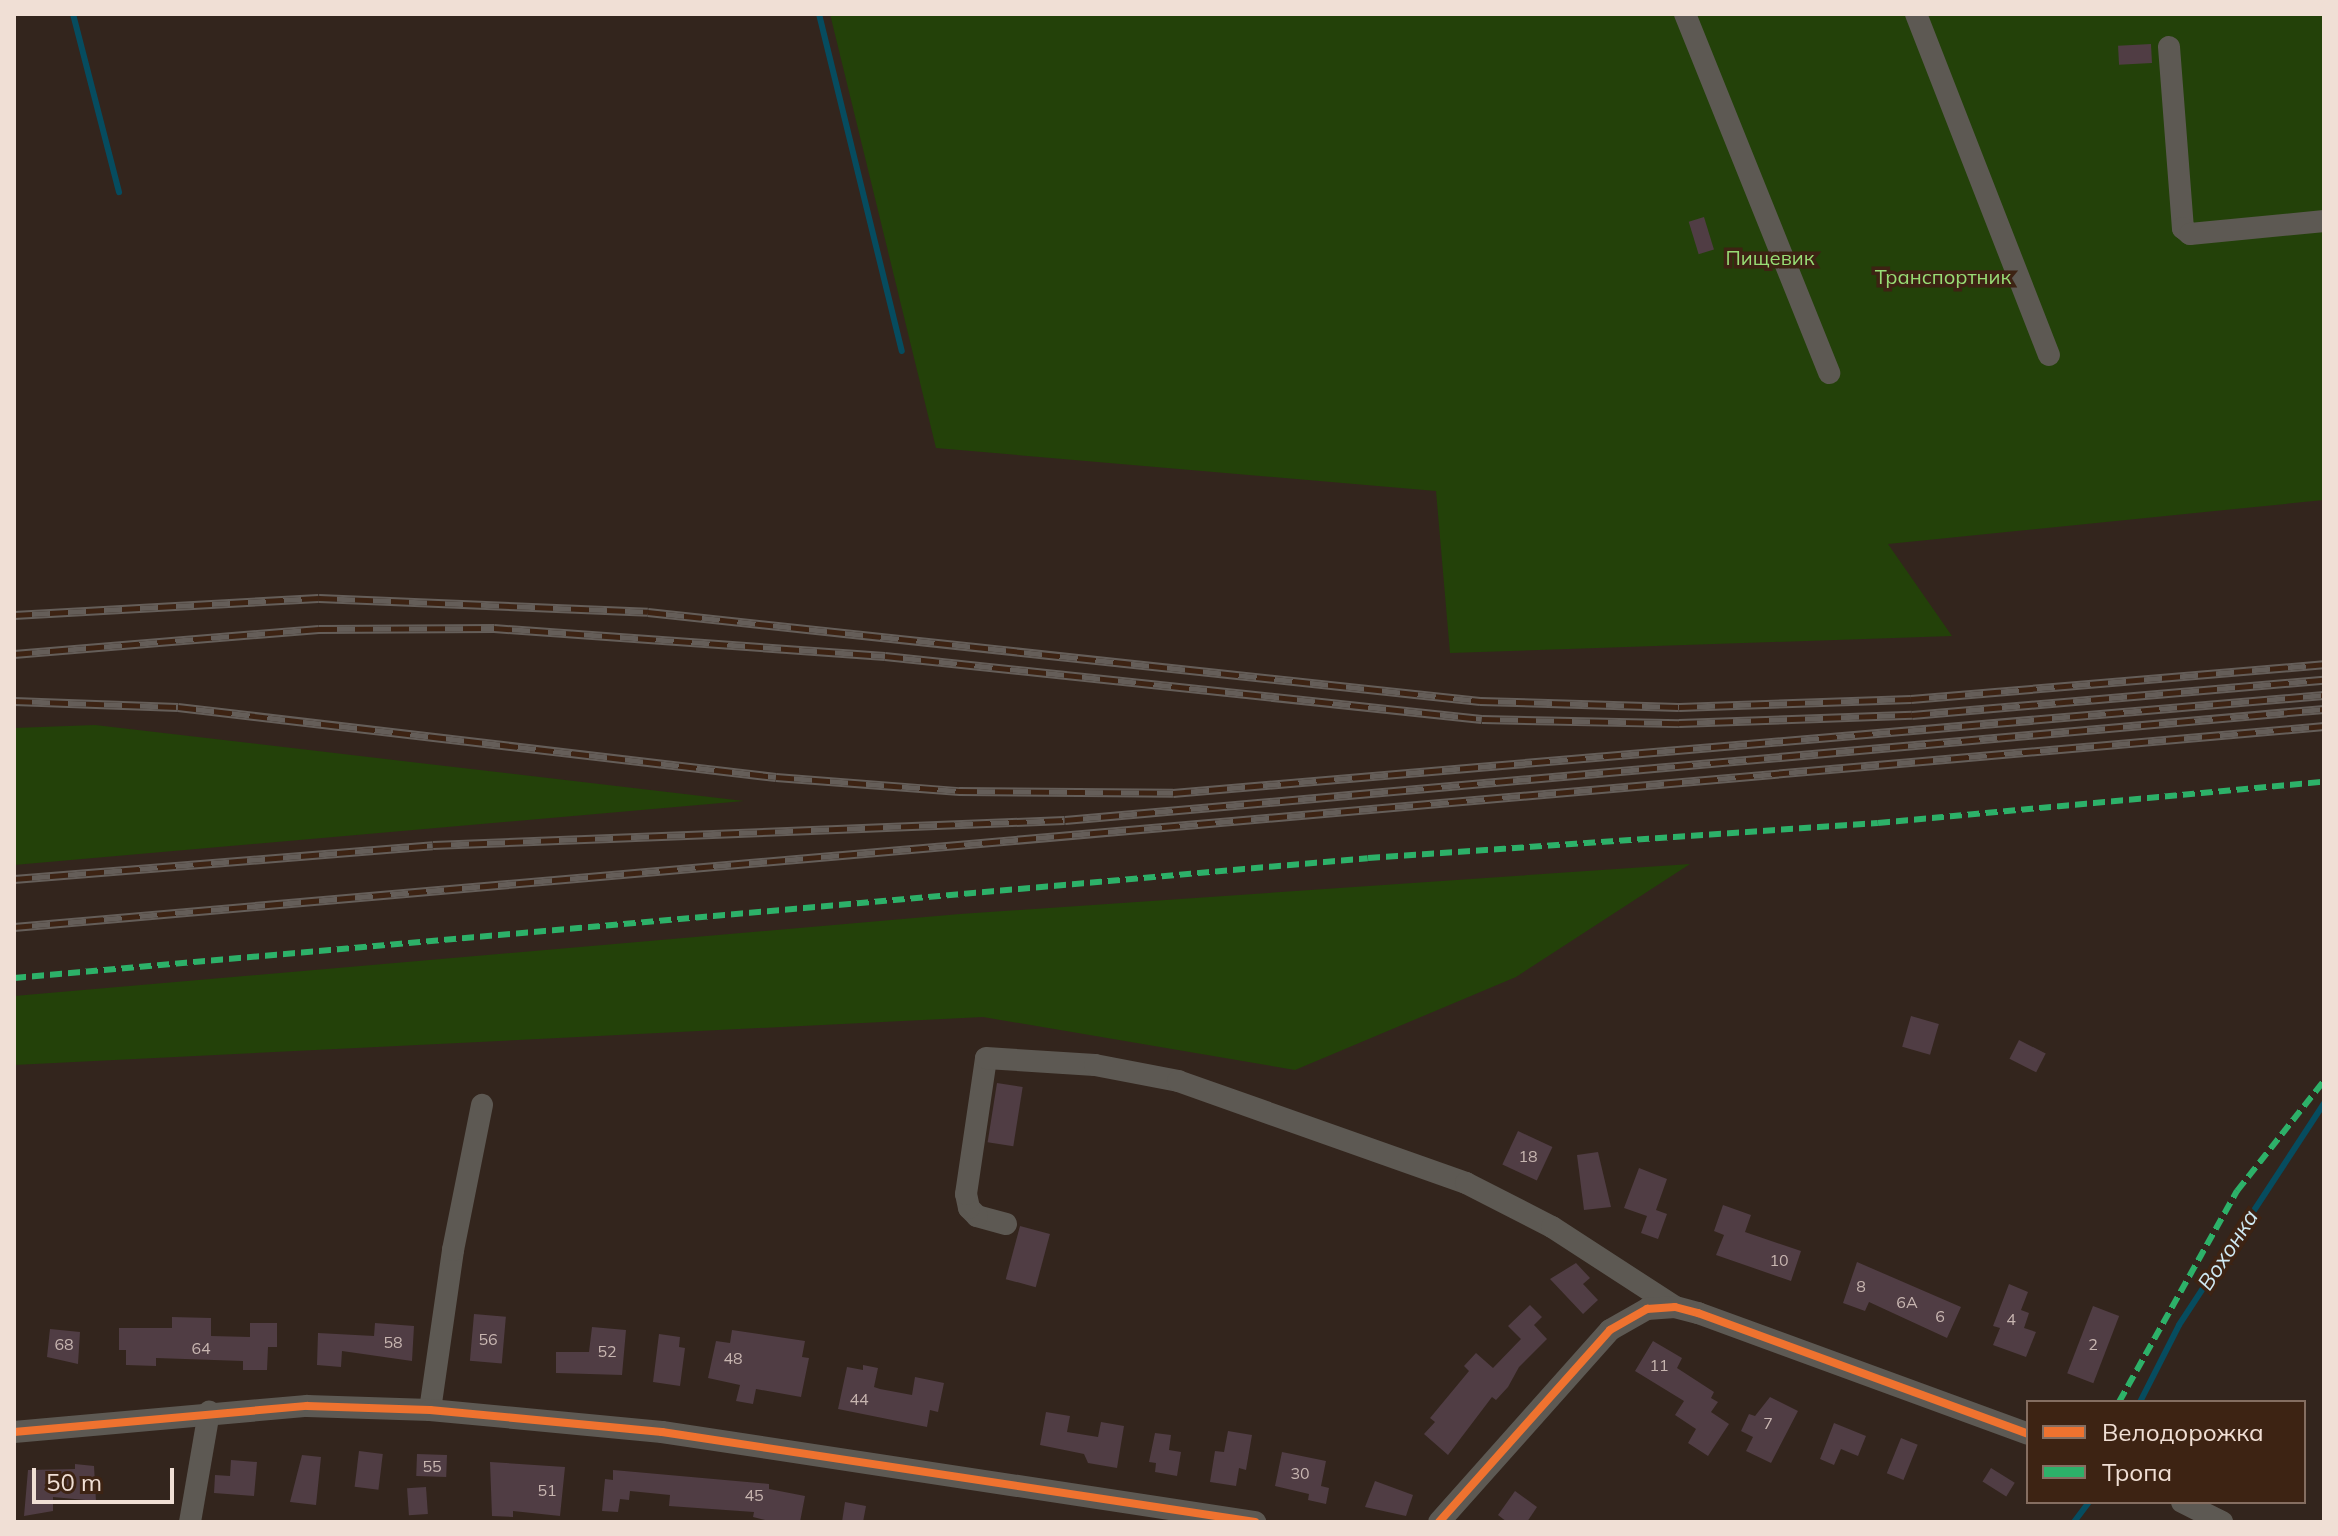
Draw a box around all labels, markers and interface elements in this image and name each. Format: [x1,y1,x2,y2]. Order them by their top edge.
park label: Пищевик [1726,245,1814,269]
park label: Транспортник [1875,264,2011,288]
house number: 18 [1518,1146,1538,1166]
water label: Вохонка [2192,1205,2264,1295]
house number: 10 [1769,1250,1789,1270]
house number: 8 [1856,1276,1866,1296]
house number: 6А [1896,1292,1918,1312]
house number: 6 [1935,1306,1945,1326]
house number: 4 [2006,1309,2016,1329]
house number: 56 [478,1329,498,1349]
house number: 58 [383,1332,403,1352]
house number: 68 [54,1334,74,1354]
house number: 2 [2088,1334,2098,1354]
house number: 64 [191,1338,211,1358]
house number: 52 [597,1341,617,1361]
house number: 48 [723,1348,743,1368]
house number: 11 [1649,1355,1669,1375]
house number: 44 [849,1389,869,1409]
legend [2026,1400,2306,1504]
house number: 7 [1763,1413,1773,1433]
text: Велодорожка [2102,1417,2264,1447]
scale bar [36,1452,178,1502]
house number: 55 [422,1456,442,1476]
text: Тропа [2102,1457,2172,1487]
house number: 30 [1290,1463,1310,1483]
text: 50 m [46,1467,102,1497]
house number: 51 [537,1480,557,1500]
house number: 45 [744,1485,764,1505]

